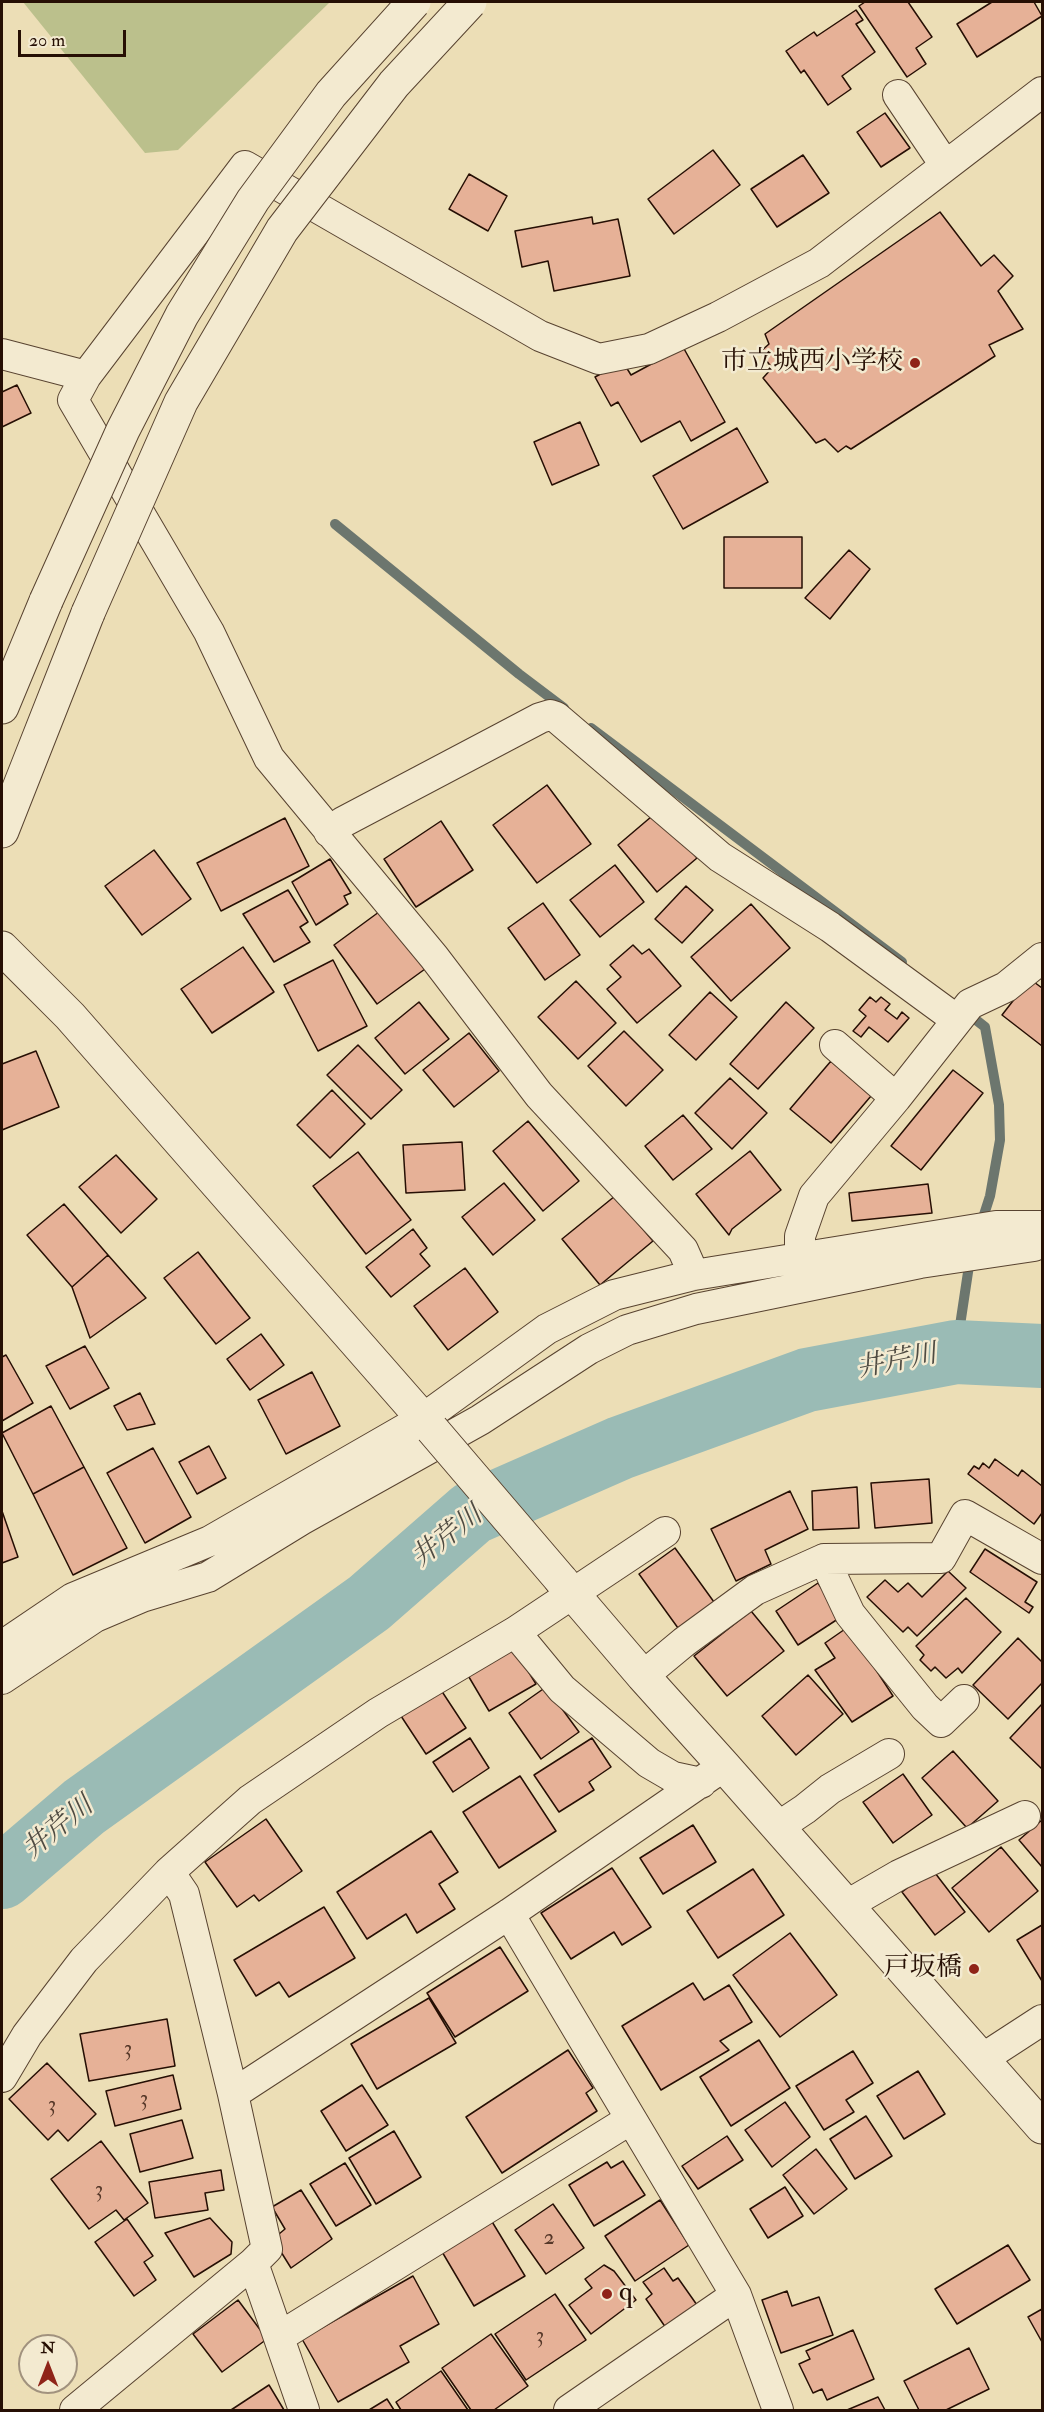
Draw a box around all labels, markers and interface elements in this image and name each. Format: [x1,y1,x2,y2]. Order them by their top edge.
scale bar [21,18,129,56]
text: 20 m [29,29,65,52]
place label: 市立城西小学校 [721,347,903,379]
marker: 市立城西小学校 [908,356,922,370]
water label: 井芹川 [854,1339,940,1387]
water label: 井芹川 [406,1500,490,1576]
water label: 井芹川 [17,1791,101,1867]
place label: 戸坂橋 [884,1953,962,1985]
marker: 戸坂橋 [967,1962,981,1976]
house number: 3 [124,2037,132,2063]
house number: 3 [140,2087,148,2113]
house number: 3 [48,2093,56,2119]
house number: 3 [95,2178,103,2204]
house number: 2 [543,2226,555,2252]
place label: q [619,2278,633,2310]
marker: q [600,2287,614,2301]
house number: 3 [536,2324,544,2350]
north arrow [18,2334,78,2394]
text: N [41,2338,55,2358]

